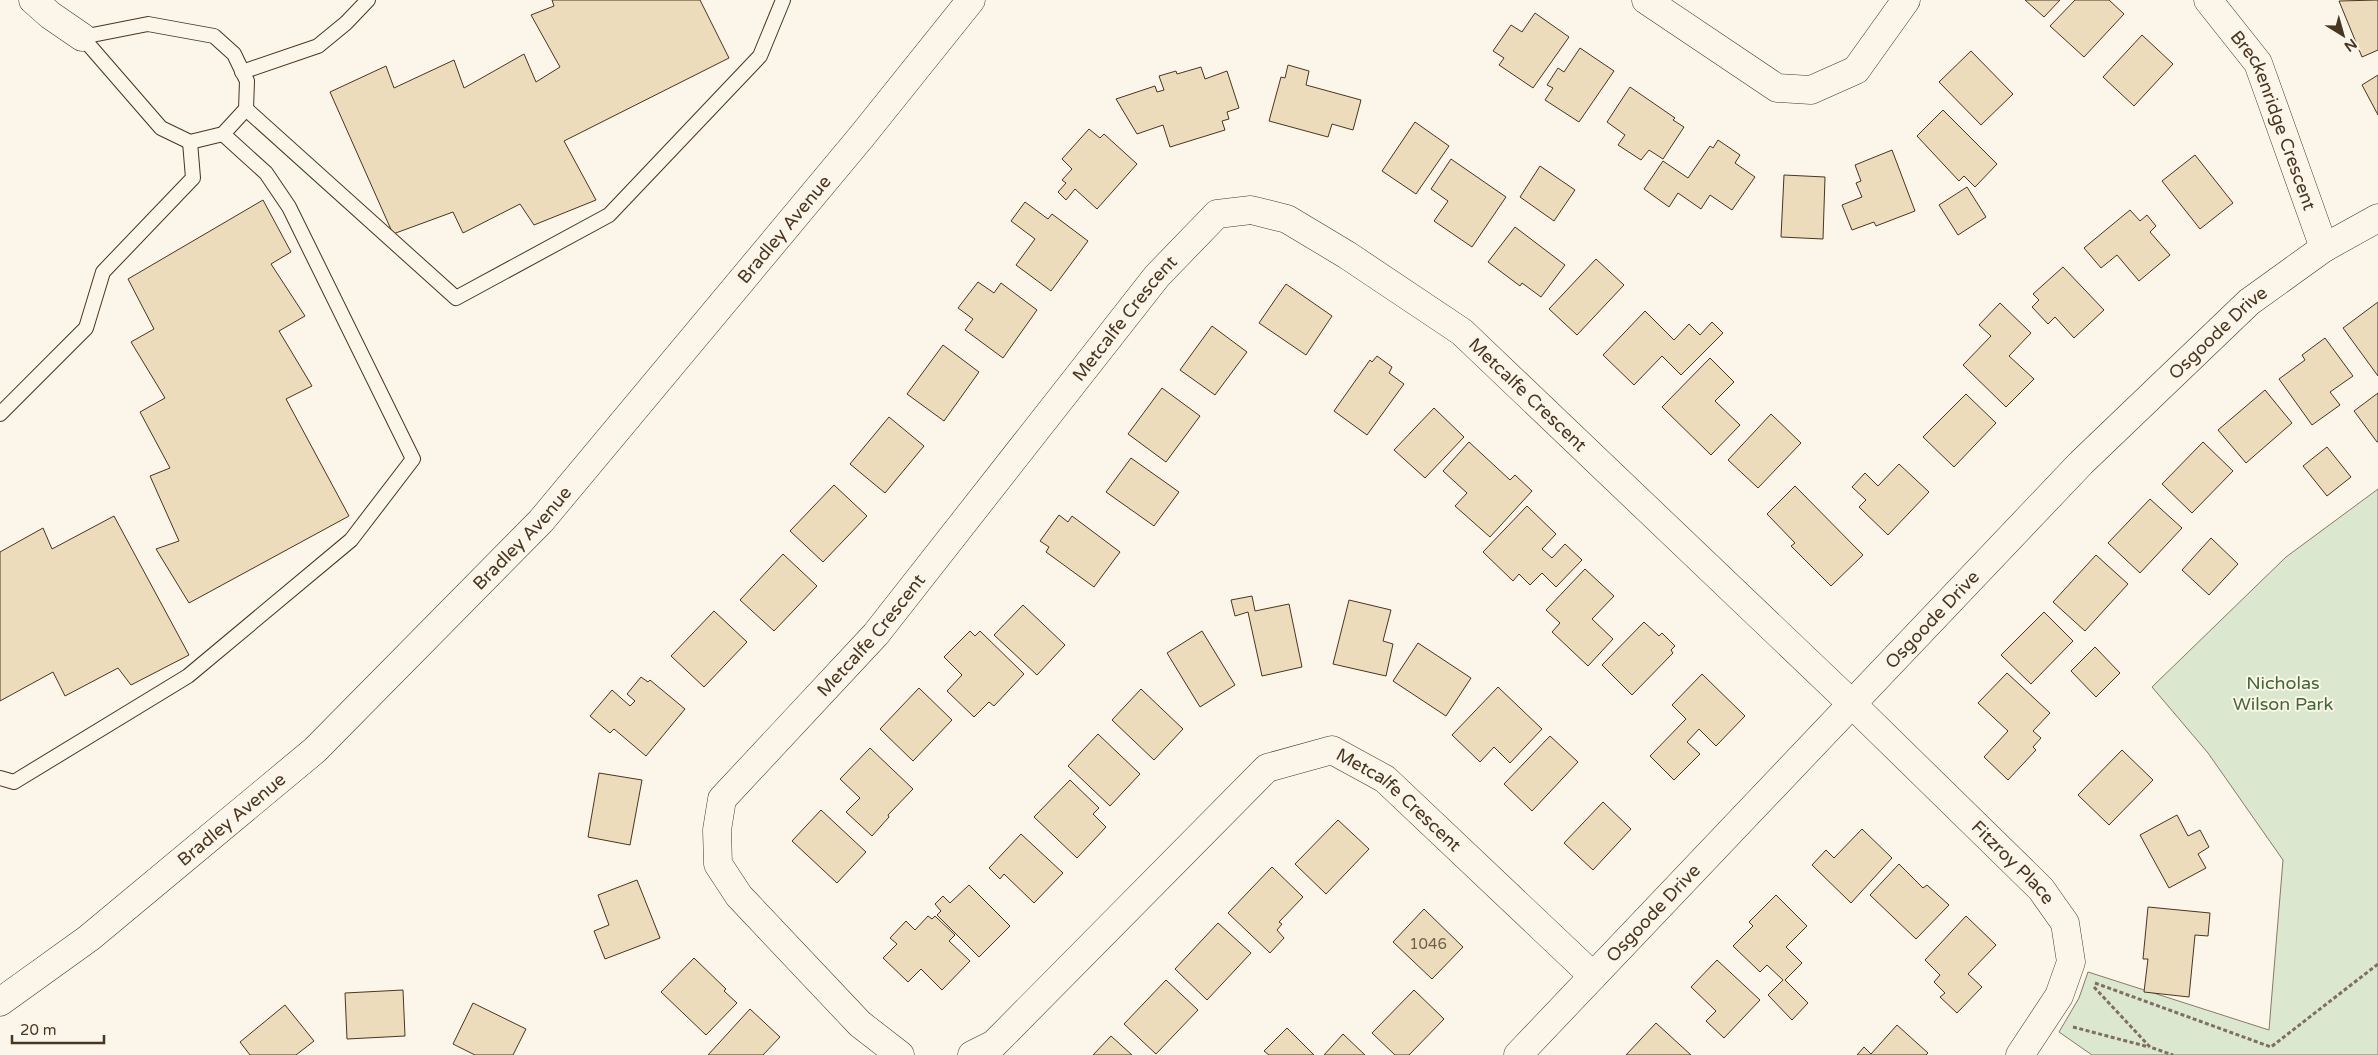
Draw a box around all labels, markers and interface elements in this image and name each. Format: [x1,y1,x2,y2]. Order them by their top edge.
north arrow [2318,10,2368,60]
street label: Breckenridge Crescent [2226,26,2321,213]
text: N [2341,35,2360,55]
street label: Bradley Avenue [733,171,836,288]
street label: Metcalfe Crescent [1068,251,1182,386]
street label: Osgoode Drive [2164,281,2272,384]
street label: Metcalfe Crescent [1464,333,1591,456]
street label: Bradley Avenue [468,482,576,595]
street label: Osgoode Drive [1880,566,1984,673]
street label: Metcalfe Crescent [812,569,930,701]
park label: Nicholas Wilson Park [2233,672,2334,715]
street label: Metcalfe Crescent [1332,743,1466,856]
street label: Bradley Avenue [173,768,290,871]
street label: Fitzroy Place [1967,816,2059,908]
street label: Osgoode Drive [1601,859,1705,967]
house number: 1046 [1409,935,1447,953]
scale bar [12,1012,105,1044]
text: 20 m [20,1021,57,1039]

